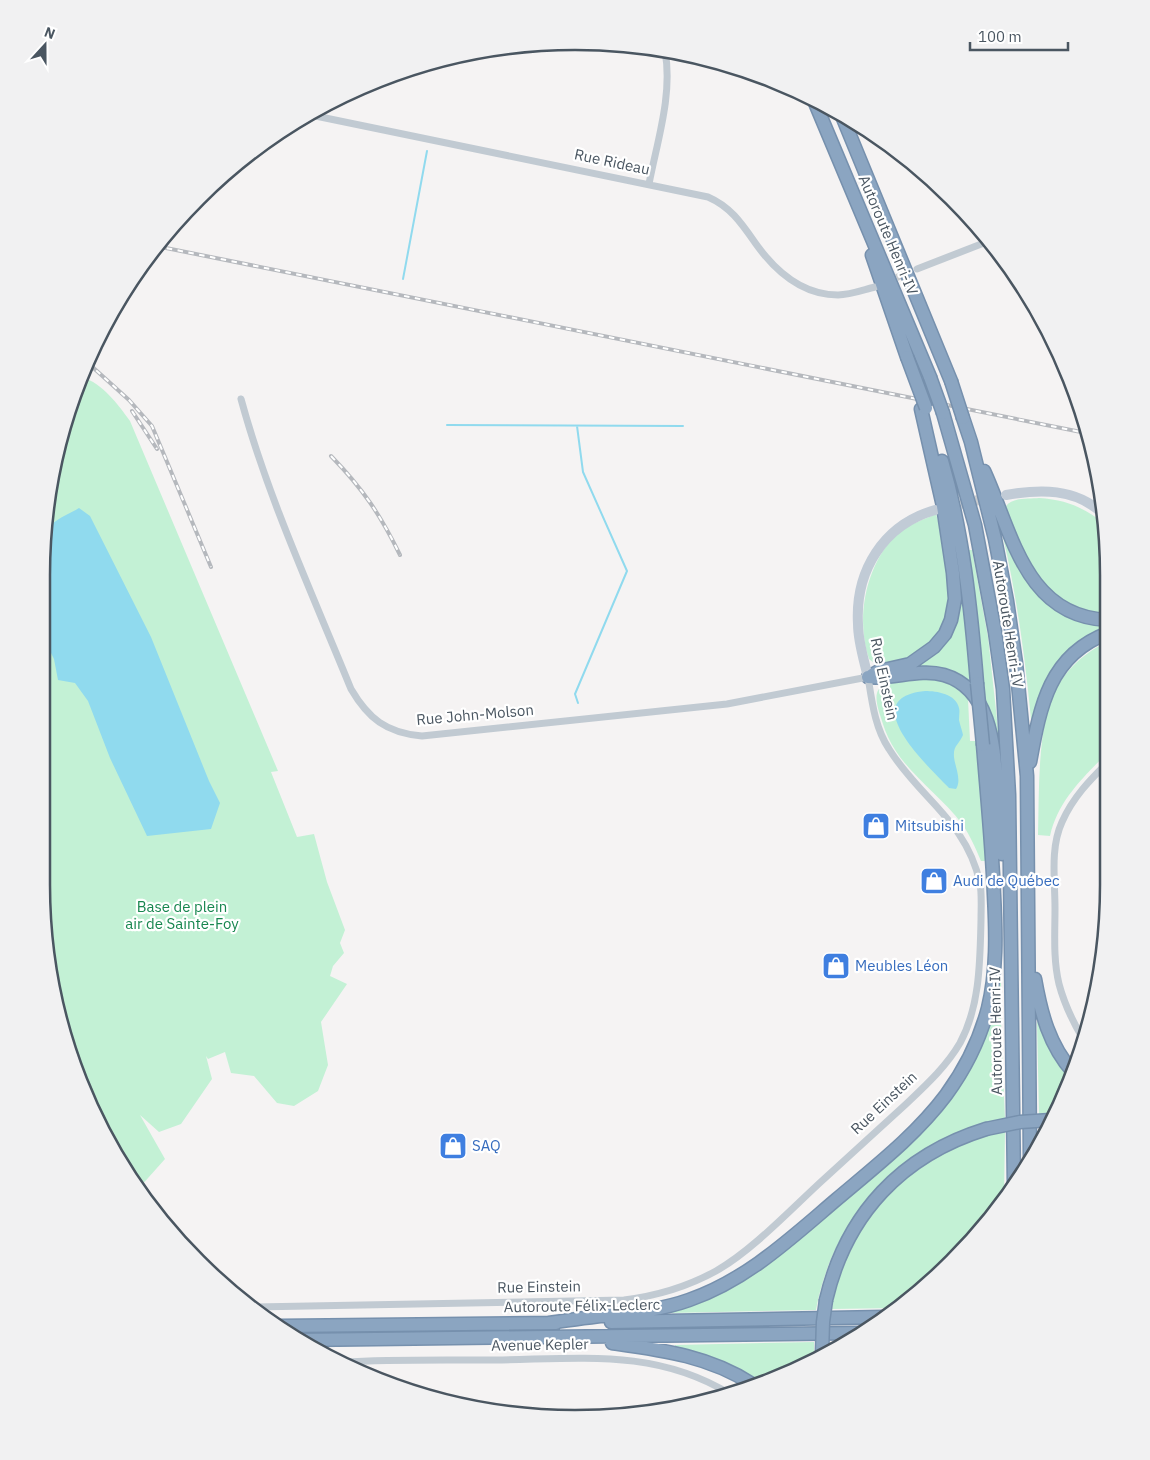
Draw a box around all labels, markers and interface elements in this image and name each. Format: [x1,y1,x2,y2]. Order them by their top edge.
north arrow [20,20,70,70]
scale bar [970,20,1068,52]
text: N [42,23,58,43]
text: 100 m [978,27,1022,46]
street label: Rue Rideau [573,144,652,179]
street label: Autoroute Henri-IV [855,172,922,298]
street label: Autoroute Henri-IV [989,559,1028,689]
street label: Rue Einstein [866,636,902,722]
street label: Rue John-Molson [415,700,534,729]
shop icon: Mitsubishi [861,811,891,841]
place label: Mitsubishi [895,816,964,835]
shop icon: Audi de Québec [919,866,949,896]
place label: Audi de Québec [953,871,1060,890]
park label: Base de plein air de Sainte-Foy [125,897,239,933]
shop icon: Meubles Léon [821,951,851,981]
place label: Meubles Léon [855,956,948,975]
street label: Autoroute Henri-IV [985,967,1006,1095]
street label: Rue Einstein [847,1067,921,1138]
shop icon: SAQ [438,1131,468,1161]
place label: SAQ [472,1136,501,1155]
street label: Rue Einstein [497,1276,581,1297]
street label: Autoroute Félix-Leclerc [504,1295,661,1316]
street label: Avenue Kepler [491,1334,589,1355]

